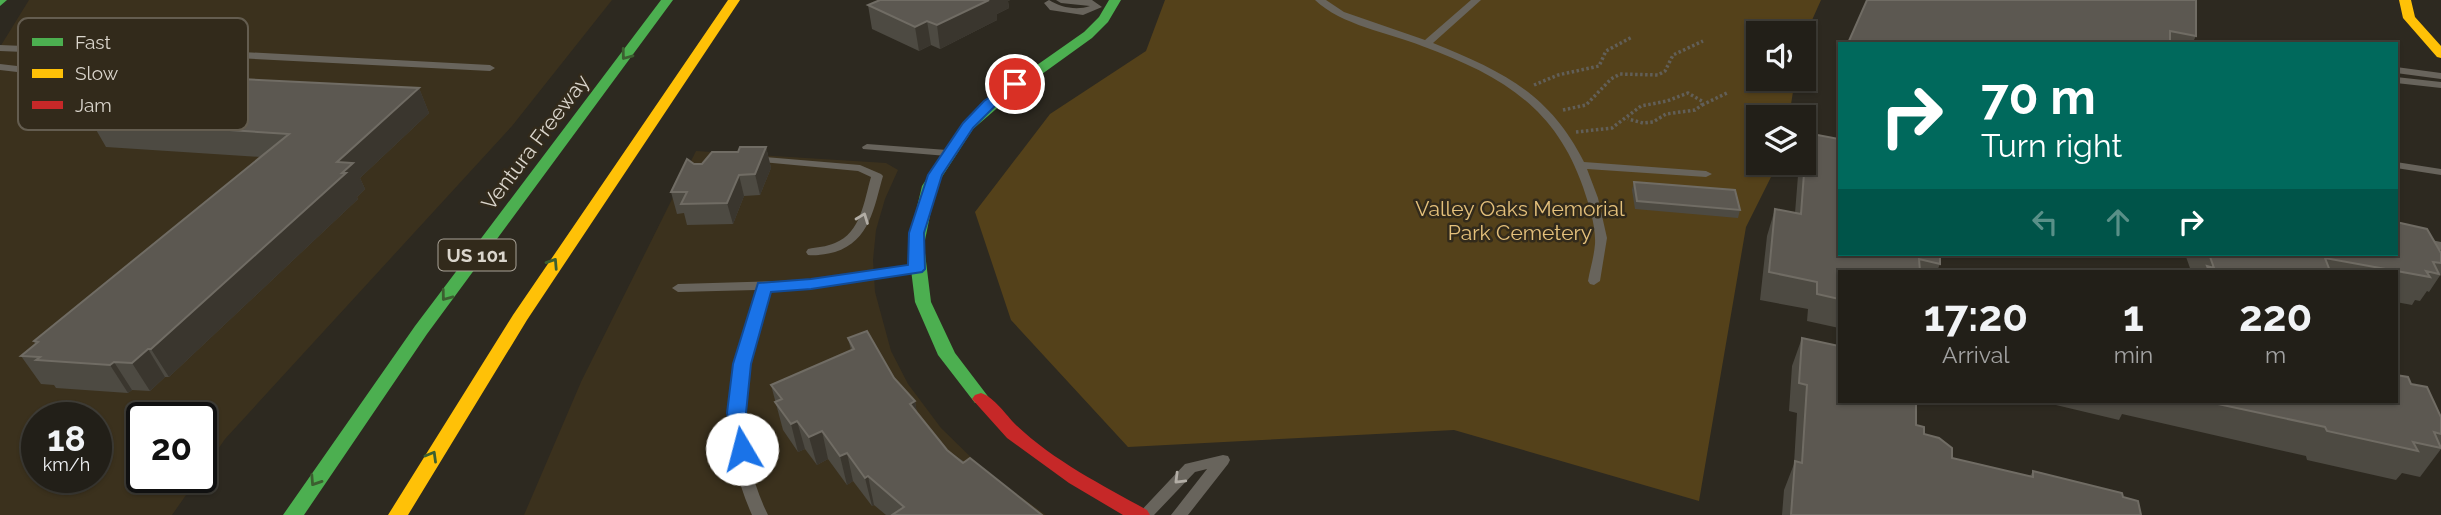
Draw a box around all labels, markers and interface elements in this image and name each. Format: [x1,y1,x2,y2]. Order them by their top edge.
legend [18,18,248,130]
map controls [1746,21,1816,175]
button: sound [1746,21,1816,91]
text: Fast [75,31,111,53]
one-way arrow [622,47,635,60]
pin [985,54,1045,114]
text: Slow [75,62,119,84]
icon: arrive [996,65,1034,103]
text: 70 m [1981,68,2096,125]
street label: Ventura Freeway [476,69,594,215]
icon: right [1866,70,1957,161]
text: Jam [75,94,112,116]
button: layers [1746,105,1816,175]
text: Turn right [1981,127,2122,164]
park label: Valley Oaks Memorial Park Cemetery [1415,196,1625,245]
icon: left [2026,203,2064,241]
icon: ahead [2099,203,2137,241]
icon: right [2172,203,2210,241]
one-way arrow [855,213,869,225]
road number: US 101 [438,240,516,270]
one-way arrow [545,258,558,271]
one-way arrow [442,288,455,301]
text: 17:20 [1924,292,2028,341]
text: 1 [2123,292,2144,341]
text: 220 [2239,292,2312,341]
text: Arrival [1942,341,2010,368]
text: min [2114,341,2153,368]
text: m [2265,341,2286,368]
speed limit sign: 20 [126,402,217,493]
position arrow [705,412,779,486]
text: 18 [47,418,86,459]
one-way arrow [424,450,437,463]
text: km/h [43,454,90,475]
one-way arrow [1175,471,1188,484]
one-way arrow [310,474,323,487]

